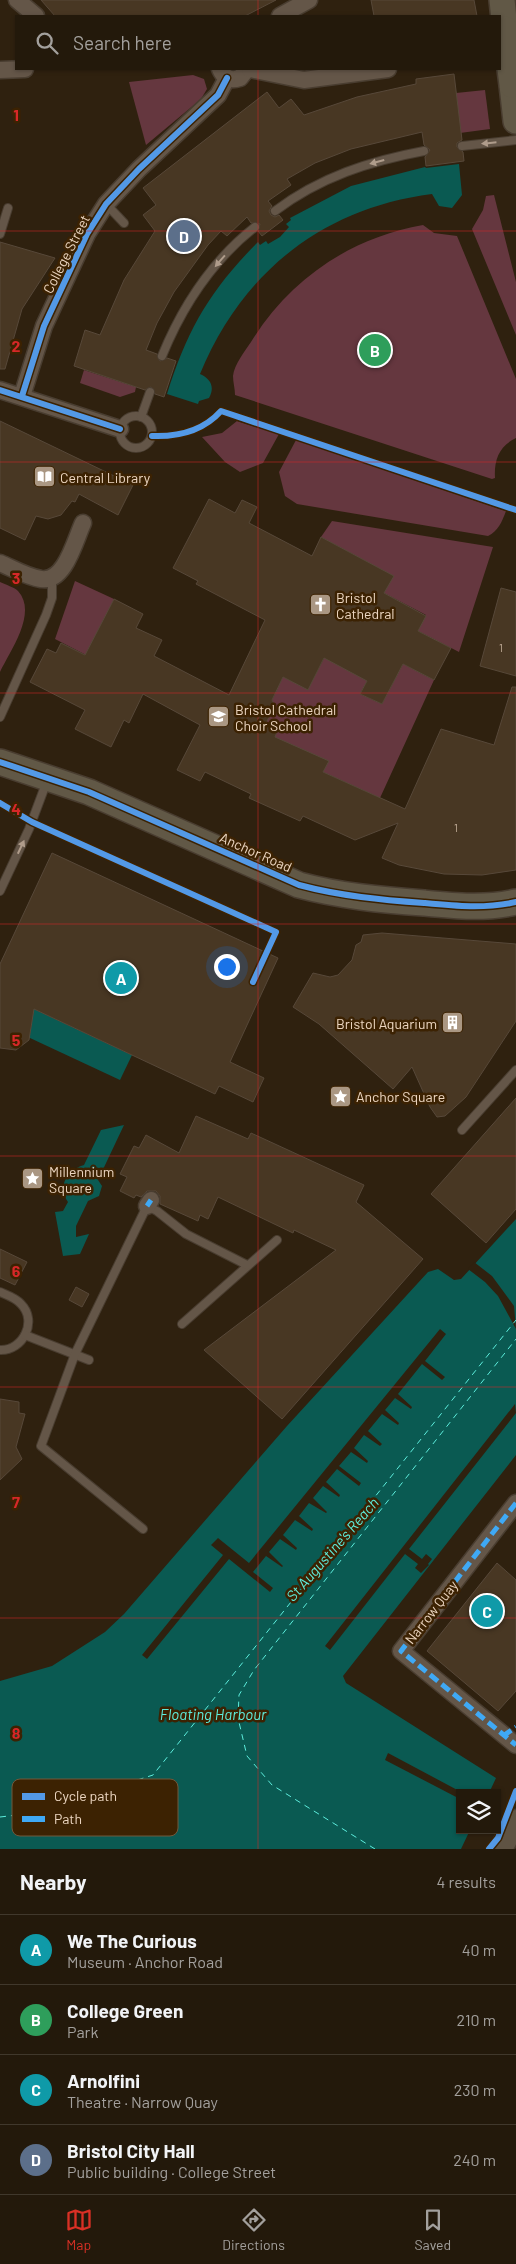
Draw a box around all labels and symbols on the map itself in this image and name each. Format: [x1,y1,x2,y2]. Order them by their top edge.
text: 1 [13,105,19,124]
one-way arrow [481,139,497,147]
one-way arrow [369,158,384,166]
street label: College Street [39,212,93,296]
pin: D [168,217,200,255]
one-way arrow [215,255,226,267]
pin: B [359,331,391,369]
text: 2 [12,336,21,355]
library icon: Central Library [32,465,56,489]
place label: Central Library [60,469,151,486]
text: 3 [12,568,20,587]
place label: Bristol Cathedral [336,589,395,622]
church icon: Bristol Cathedral [308,593,332,617]
house number: 1 [499,641,503,654]
place label: Bristol Cathedral Choir School [235,701,336,734]
school or university icon: Bristol Cathedral Choir School [207,705,231,729]
text: 4 [11,799,21,818]
house number: 1 [454,821,458,834]
street label: Anchor Road [217,829,295,875]
one-way arrow [17,840,25,854]
your location [214,954,240,980]
pin: A [105,959,137,997]
building icon: Bristol Aquarium [441,1011,465,1035]
place label: Bristol Aquarium [336,1015,437,1032]
text: 5 [12,1030,21,1049]
place icon: Anchor Square [328,1084,352,1108]
place label: Anchor Square [356,1088,445,1105]
place label: Millennium Square [49,1163,114,1196]
place icon: Millennium Square [21,1167,45,1191]
text: 6 [12,1261,21,1280]
text: 7 [12,1492,20,1511]
water label: St Augustine's Reach [282,1493,382,1605]
street label: Narrow Quay [401,1576,461,1647]
pin: C [471,1592,503,1630]
water label: Floating Harbour [160,1705,267,1723]
text: 8 [12,1723,21,1742]
legend [12,1779,178,1836]
text: Cycle path [54,1787,117,1804]
text: Path [54,1810,82,1827]

